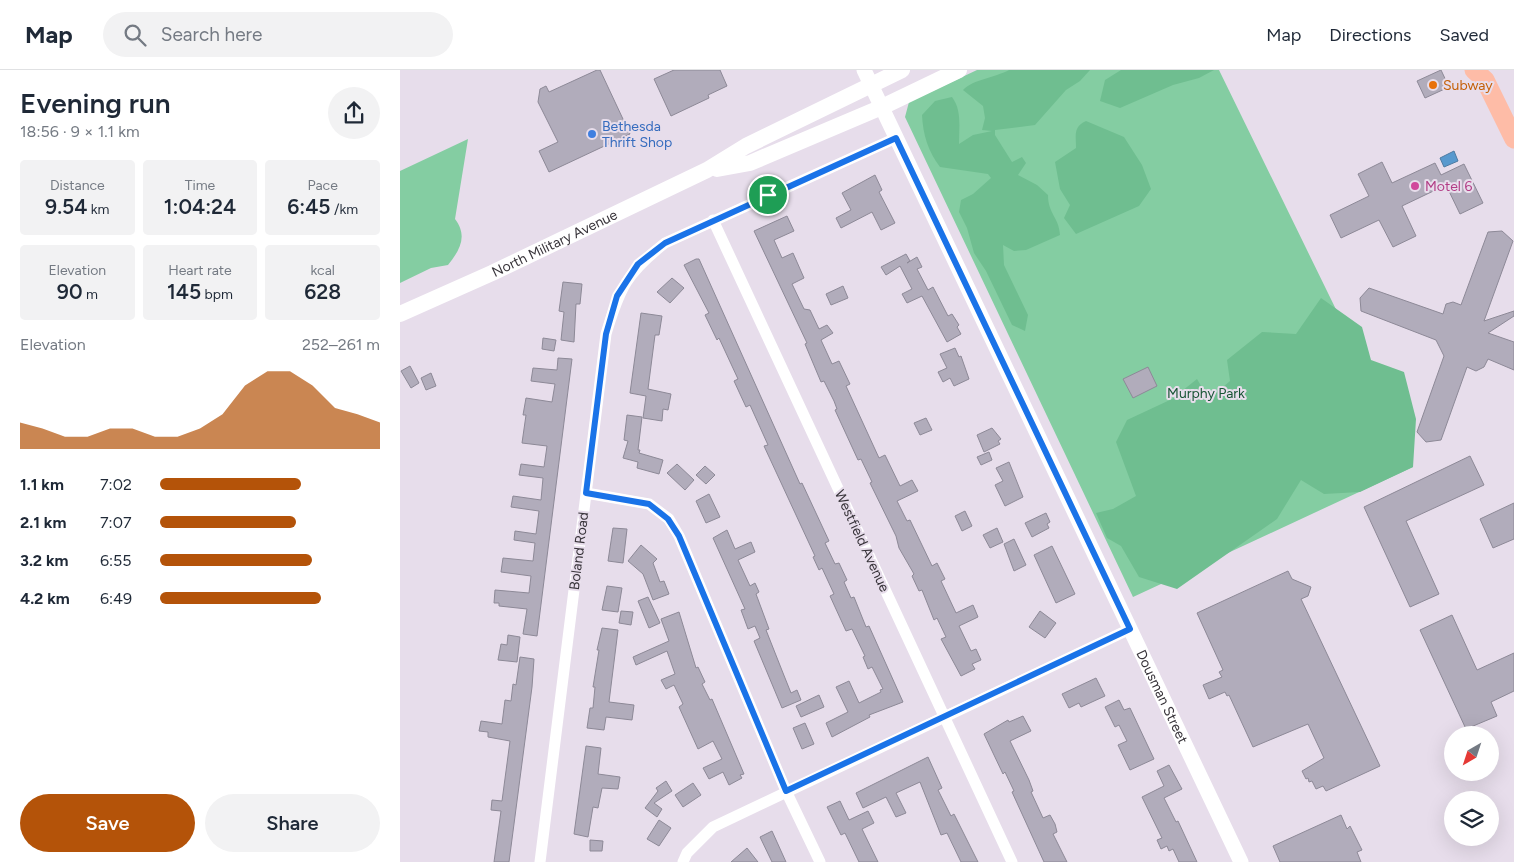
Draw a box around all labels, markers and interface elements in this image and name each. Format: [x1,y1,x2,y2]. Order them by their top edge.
search box [103,12,453,57]
text: Map [25,20,73,49]
icon: search [121,21,149,49]
text: Search here [161,23,262,46]
text: Map [1266,24,1301,46]
text: Directions [1329,24,1411,46]
text: Saved [1439,24,1489,46]
place label: Subway [1443,77,1493,94]
marker: Subway [1427,79,1439,91]
text: Evening run [20,86,171,120]
button: share [328,87,380,139]
place label: Bethesda Thrift Shop [602,118,672,151]
text: 18:56 · 9 × 1.1 km [20,122,140,141]
marker: Bethesda Thrift Shop [586,128,598,140]
pin [747,174,789,216]
text: Distance [50,177,105,194]
text: Time [185,177,215,194]
text: Pace [307,177,338,194]
place label: Motel 6 [1425,178,1472,195]
marker: Motel 6 [1409,180,1421,192]
icon: arrive [754,181,782,209]
text: 9.54 [45,194,87,219]
text: 1:04:24 [164,194,236,219]
text: 6:45 [287,194,331,219]
text: km [87,201,110,218]
text: /km [331,201,358,218]
street label: North Military Avenue [489,206,620,280]
text: Elevation [49,262,106,279]
text: Heart rate [168,262,232,279]
text: kcal [310,262,335,279]
text: 90 [57,279,82,304]
text: 145 [167,279,201,304]
text: 628 [304,279,341,304]
text: m [82,286,98,303]
text: bpm [201,286,233,303]
text: Elevation [20,335,86,354]
text: 252–261 m [302,335,380,354]
park label: Murphy Park [1167,385,1245,402]
text: 1.1 km [20,475,64,494]
text: 7:02 [100,475,132,494]
street label: Westfield Avenue [831,487,893,595]
street label: Boland Road [566,511,592,591]
text: 2.1 km [20,513,66,532]
text: 7:07 [100,513,132,532]
text: 3.2 km [20,551,69,570]
text: 6:55 [100,551,132,570]
text: 4.2 km [20,589,70,608]
text: 6:49 [100,589,132,608]
street label: Dousman Street [1133,647,1192,746]
north arrow [1444,726,1499,781]
map controls [1444,726,1499,846]
button: layers [1444,791,1499,846]
button: Save [20,794,195,852]
button: Share [205,794,380,852]

